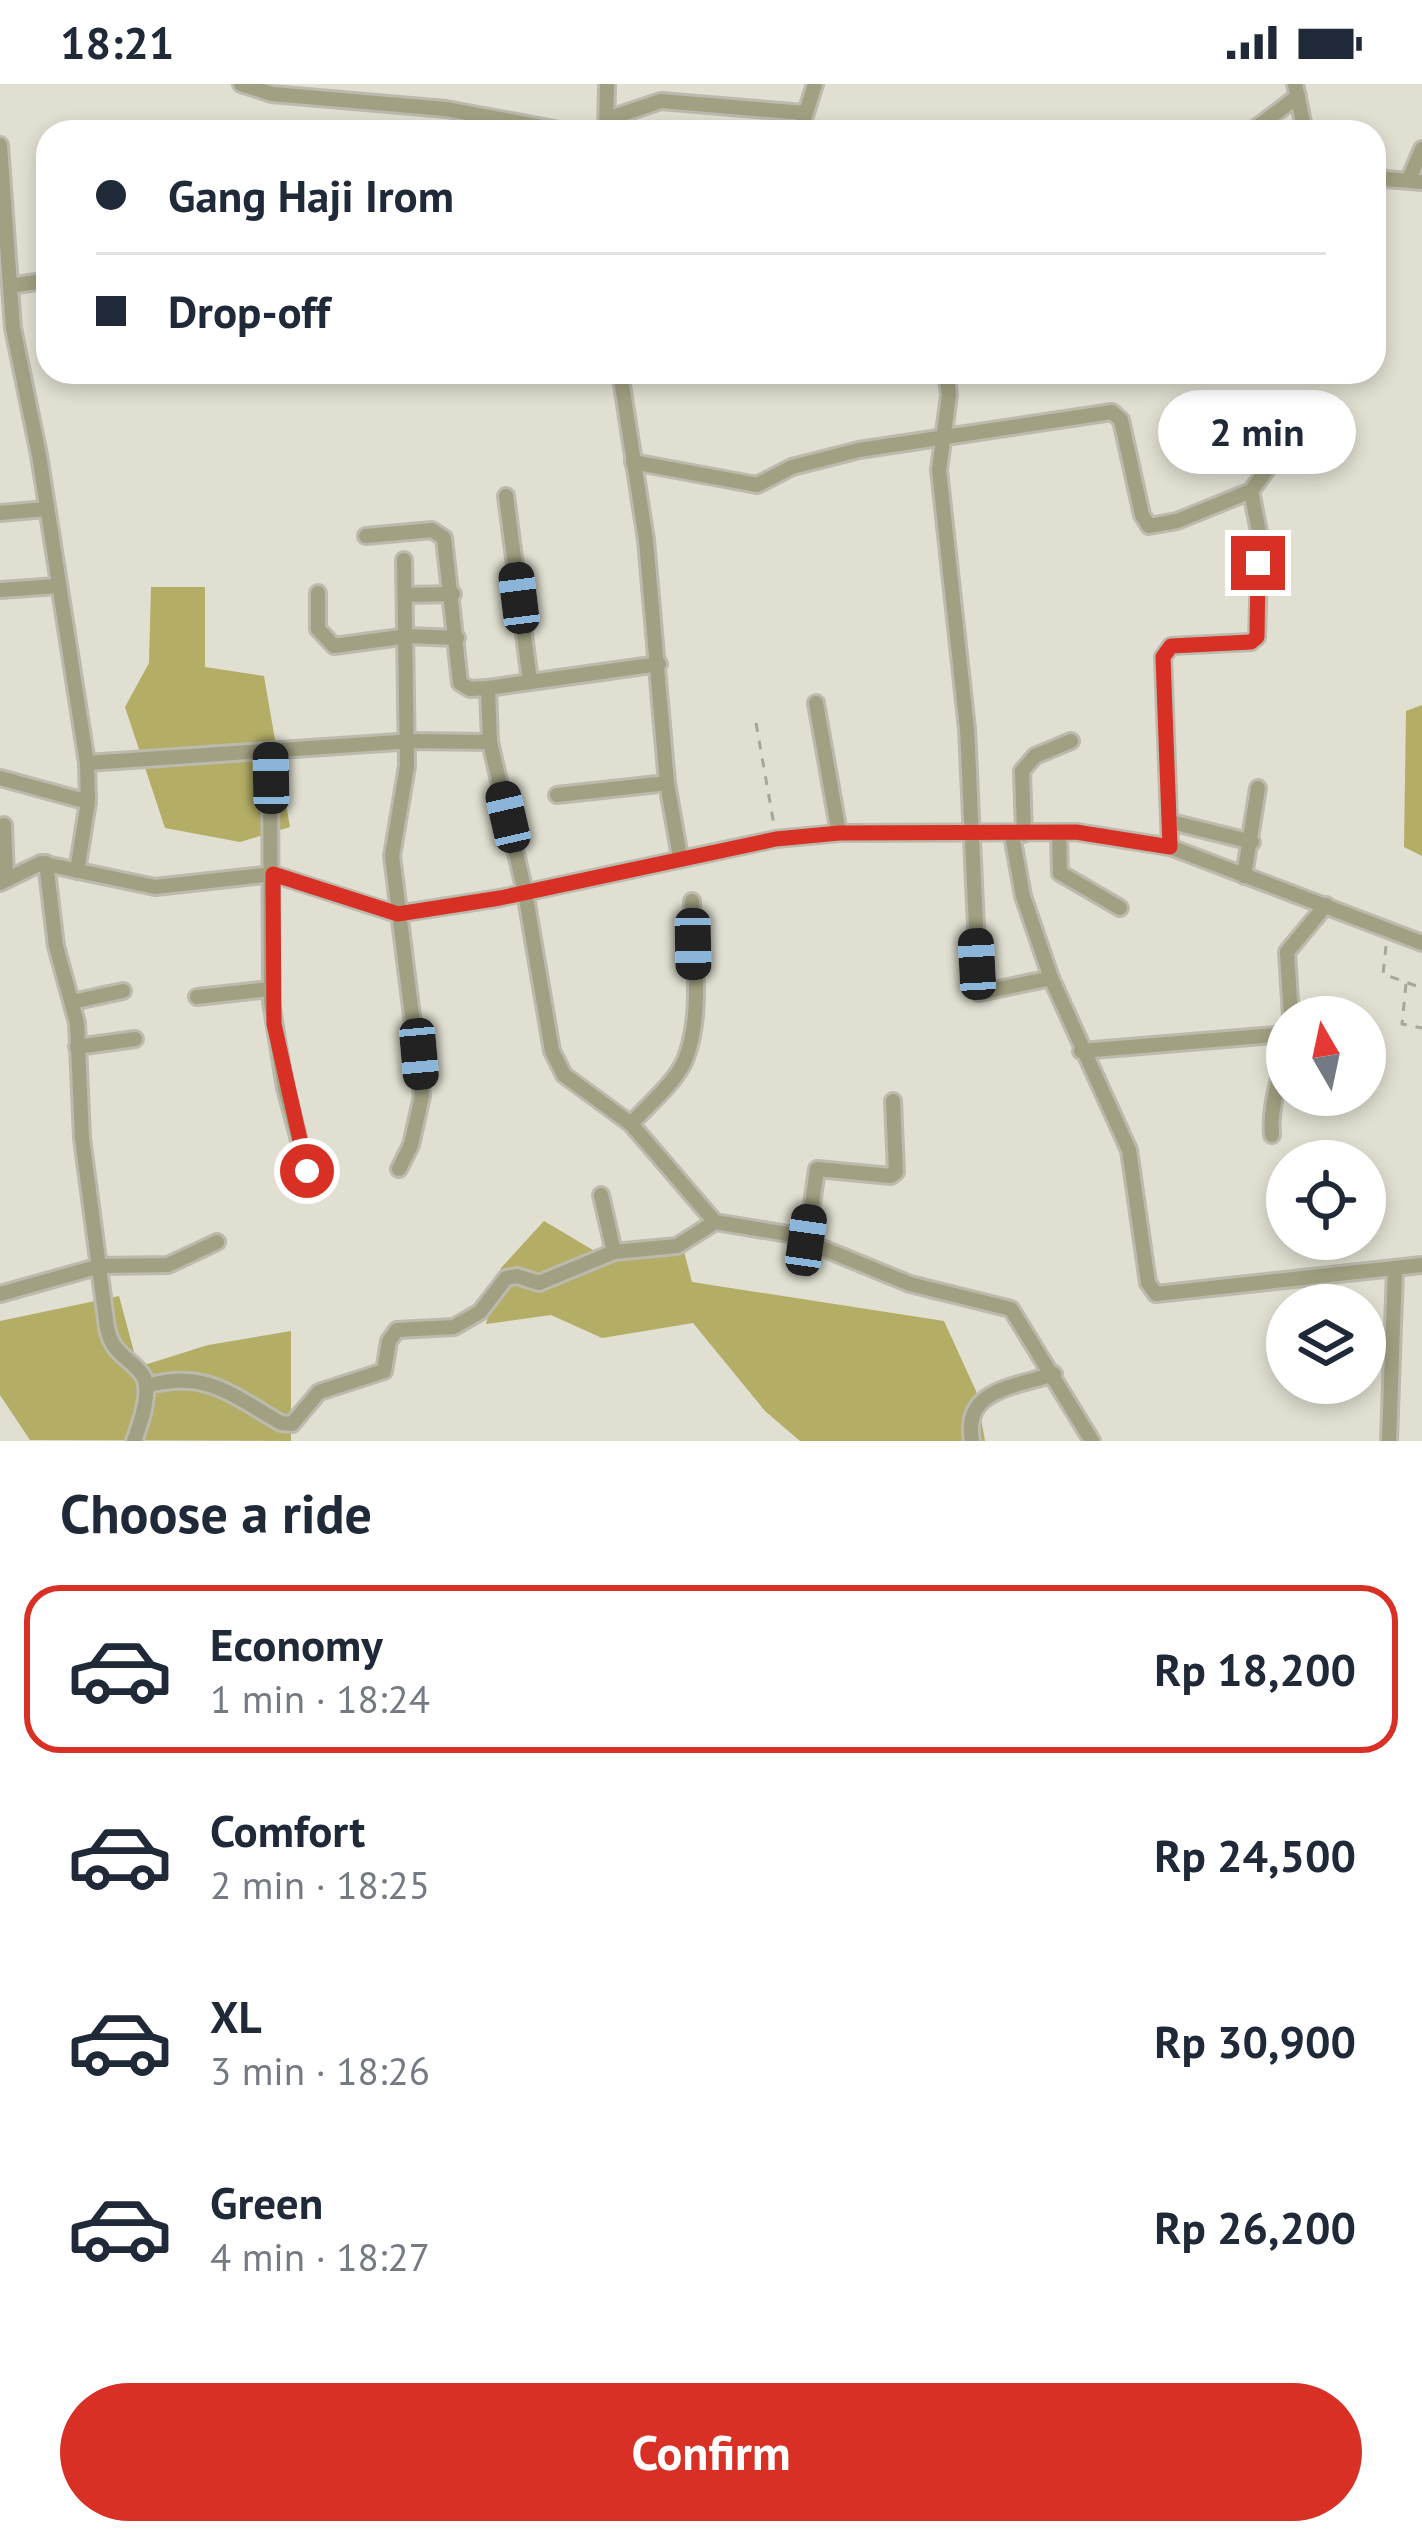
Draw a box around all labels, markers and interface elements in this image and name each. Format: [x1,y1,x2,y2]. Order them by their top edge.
text: 18:21 [60,13,174,71]
text: Gang Haji Irom [168,166,454,224]
text: Drop-off [168,282,330,340]
callout: 2 min [1159,389,1357,473]
text: 2 min [1209,406,1305,457]
route end [1231,536,1285,590]
car [497,560,541,636]
car [252,742,290,814]
car [482,778,534,856]
car [674,908,712,980]
car [957,927,997,1001]
north arrow [1266,996,1386,1116]
map controls [1266,996,1386,1404]
car [398,1017,440,1091]
button: locate [1266,1140,1386,1260]
route start [280,1144,334,1198]
car [783,1202,829,1278]
button: layers [1266,1284,1386,1404]
text: Choose a ride [60,1478,372,1548]
icon: car [66,1615,174,1723]
text: Economy [210,1615,383,1673]
text: Rp 18,200 [1154,1640,1356,1698]
text: 1 min · 18:24 [210,1673,430,1724]
icon: car [66,1801,174,1909]
text: Comfort [210,1801,365,1859]
text: Rp 24,500 [1154,1826,1356,1884]
text: 2 min · 18:25 [210,1859,430,1910]
icon: car [66,1987,174,2095]
text: XL [210,1987,262,2045]
text: Rp 30,900 [1154,2012,1356,2070]
text: 3 min · 18:26 [210,2045,430,2096]
icon: car [66,2173,174,2281]
text: Green [210,2173,323,2231]
text: Rp 26,200 [1154,2198,1356,2256]
text: 4 min · 18:27 [210,2231,430,2282]
button: Confirm [60,2383,1362,2521]

